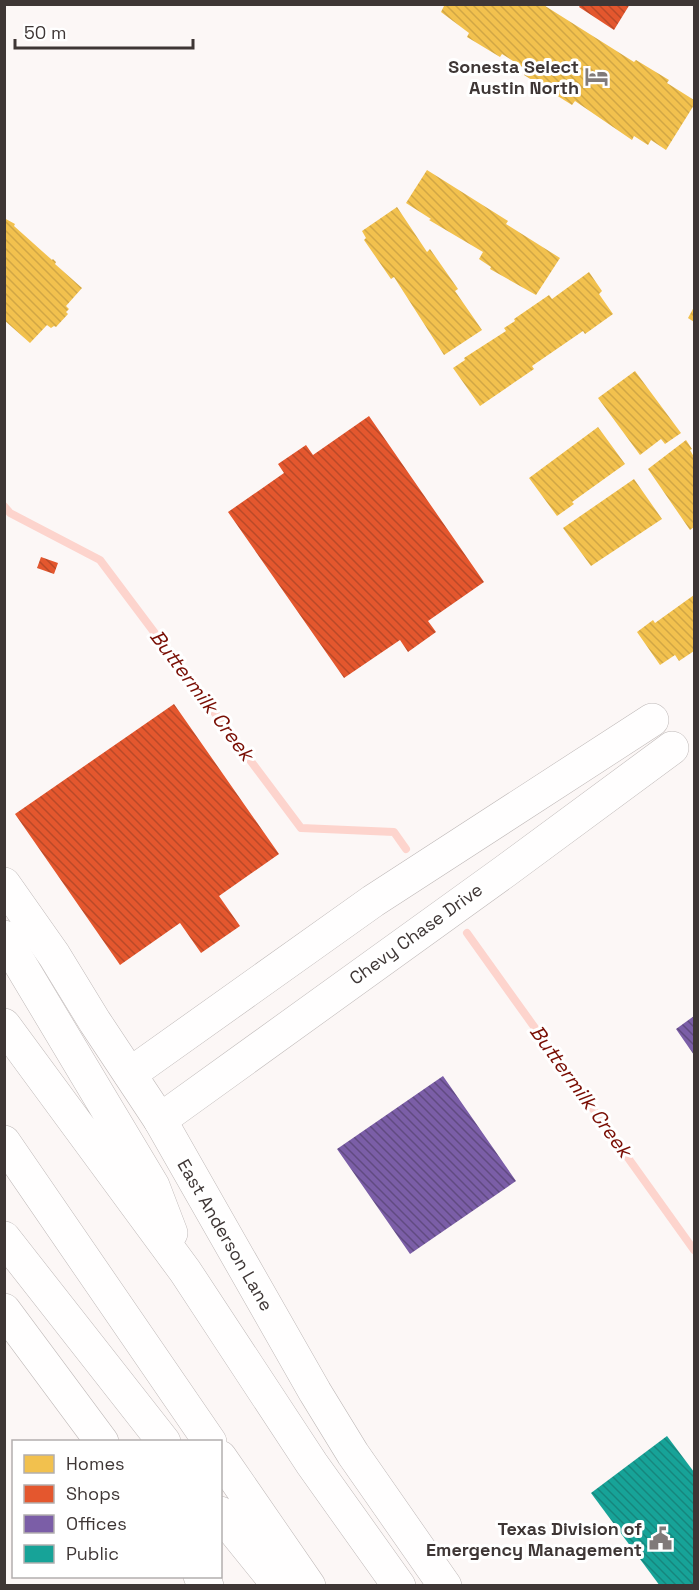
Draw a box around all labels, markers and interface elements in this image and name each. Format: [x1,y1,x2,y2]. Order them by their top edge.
scale bar [15,12,194,50]
text: 50 m [24,21,66,44]
place label: Sonesta Select Austin North [448,55,579,99]
hotel icon: Sonesta Select Austin North [584,64,610,90]
water label: Buttermilk Creek [144,624,261,768]
street label: Chevy Chase Drive [345,878,487,990]
water label: Buttermilk Creek [524,1020,639,1164]
street label: East Anderson Lane [173,1155,278,1315]
legend [12,1440,222,1578]
text: Homes [66,1452,125,1475]
text: Shops [66,1482,120,1505]
text: Offices [66,1512,127,1535]
place label: Texas Division of Emergency Management [426,1517,642,1561]
public building icon: Texas Division of Emergency Management [647,1526,673,1552]
text: Public [66,1542,119,1565]

